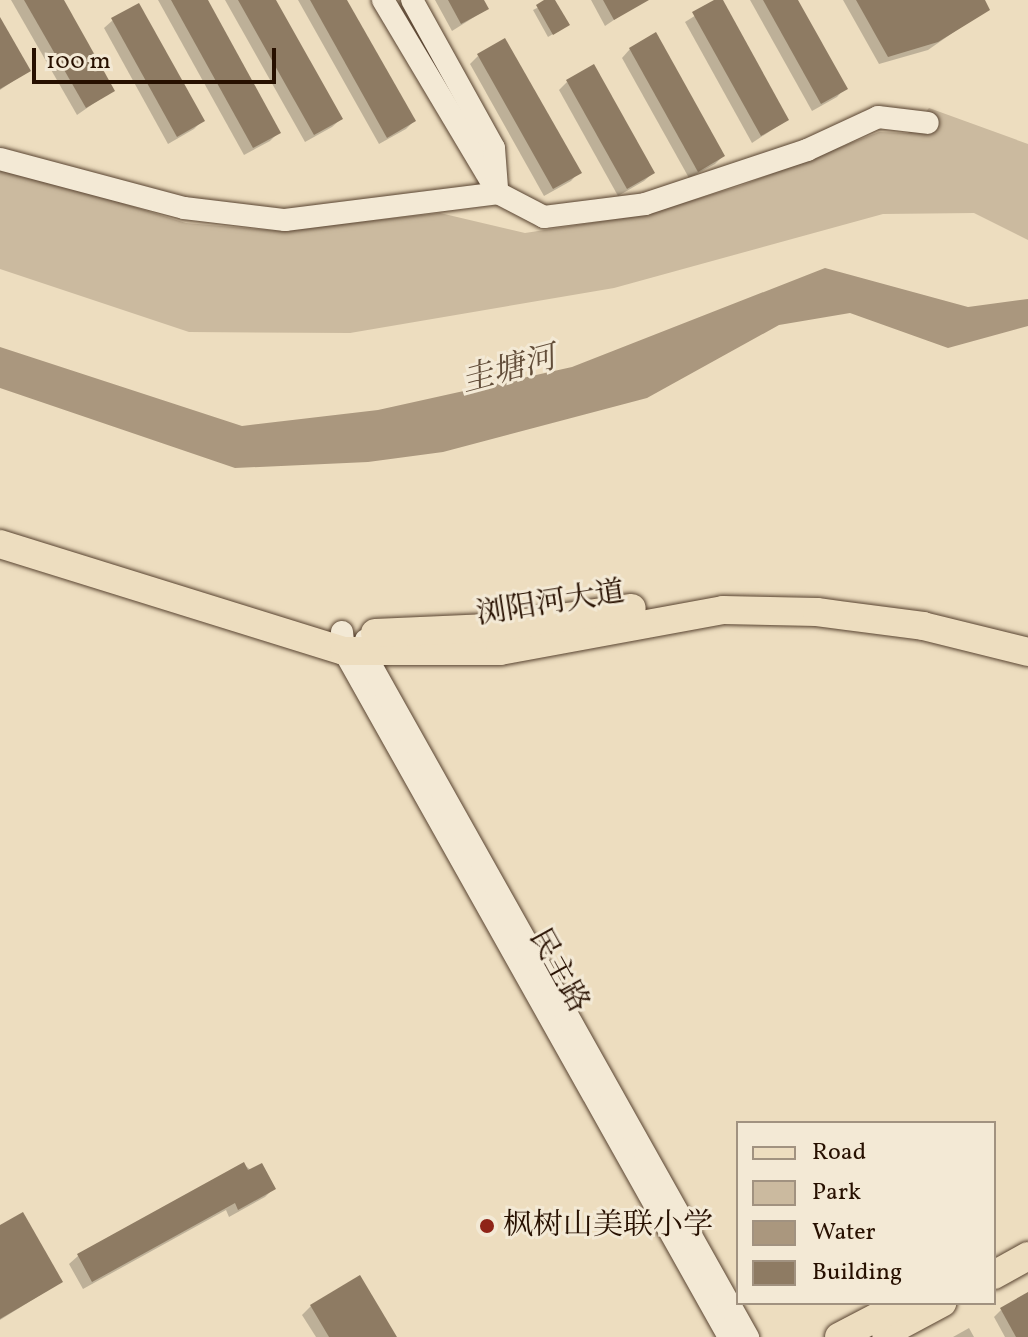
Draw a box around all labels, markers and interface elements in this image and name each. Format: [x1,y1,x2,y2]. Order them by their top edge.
scale bar [36,32,280,82]
text: 100 m [46,45,111,79]
water label: 圭塘河 [458,340,560,402]
street label: 浏阳河大道 [474,574,628,634]
street label: 民主路 [520,923,596,1019]
legend [736,1121,996,1305]
text: Road [812,1136,866,1170]
text: Park [812,1176,861,1210]
place label: 枫树山美联小学 [503,1208,713,1244]
text: Water [812,1216,876,1250]
marker: 枫树山美联小学 [478,1217,496,1235]
text: Building [812,1256,902,1290]

